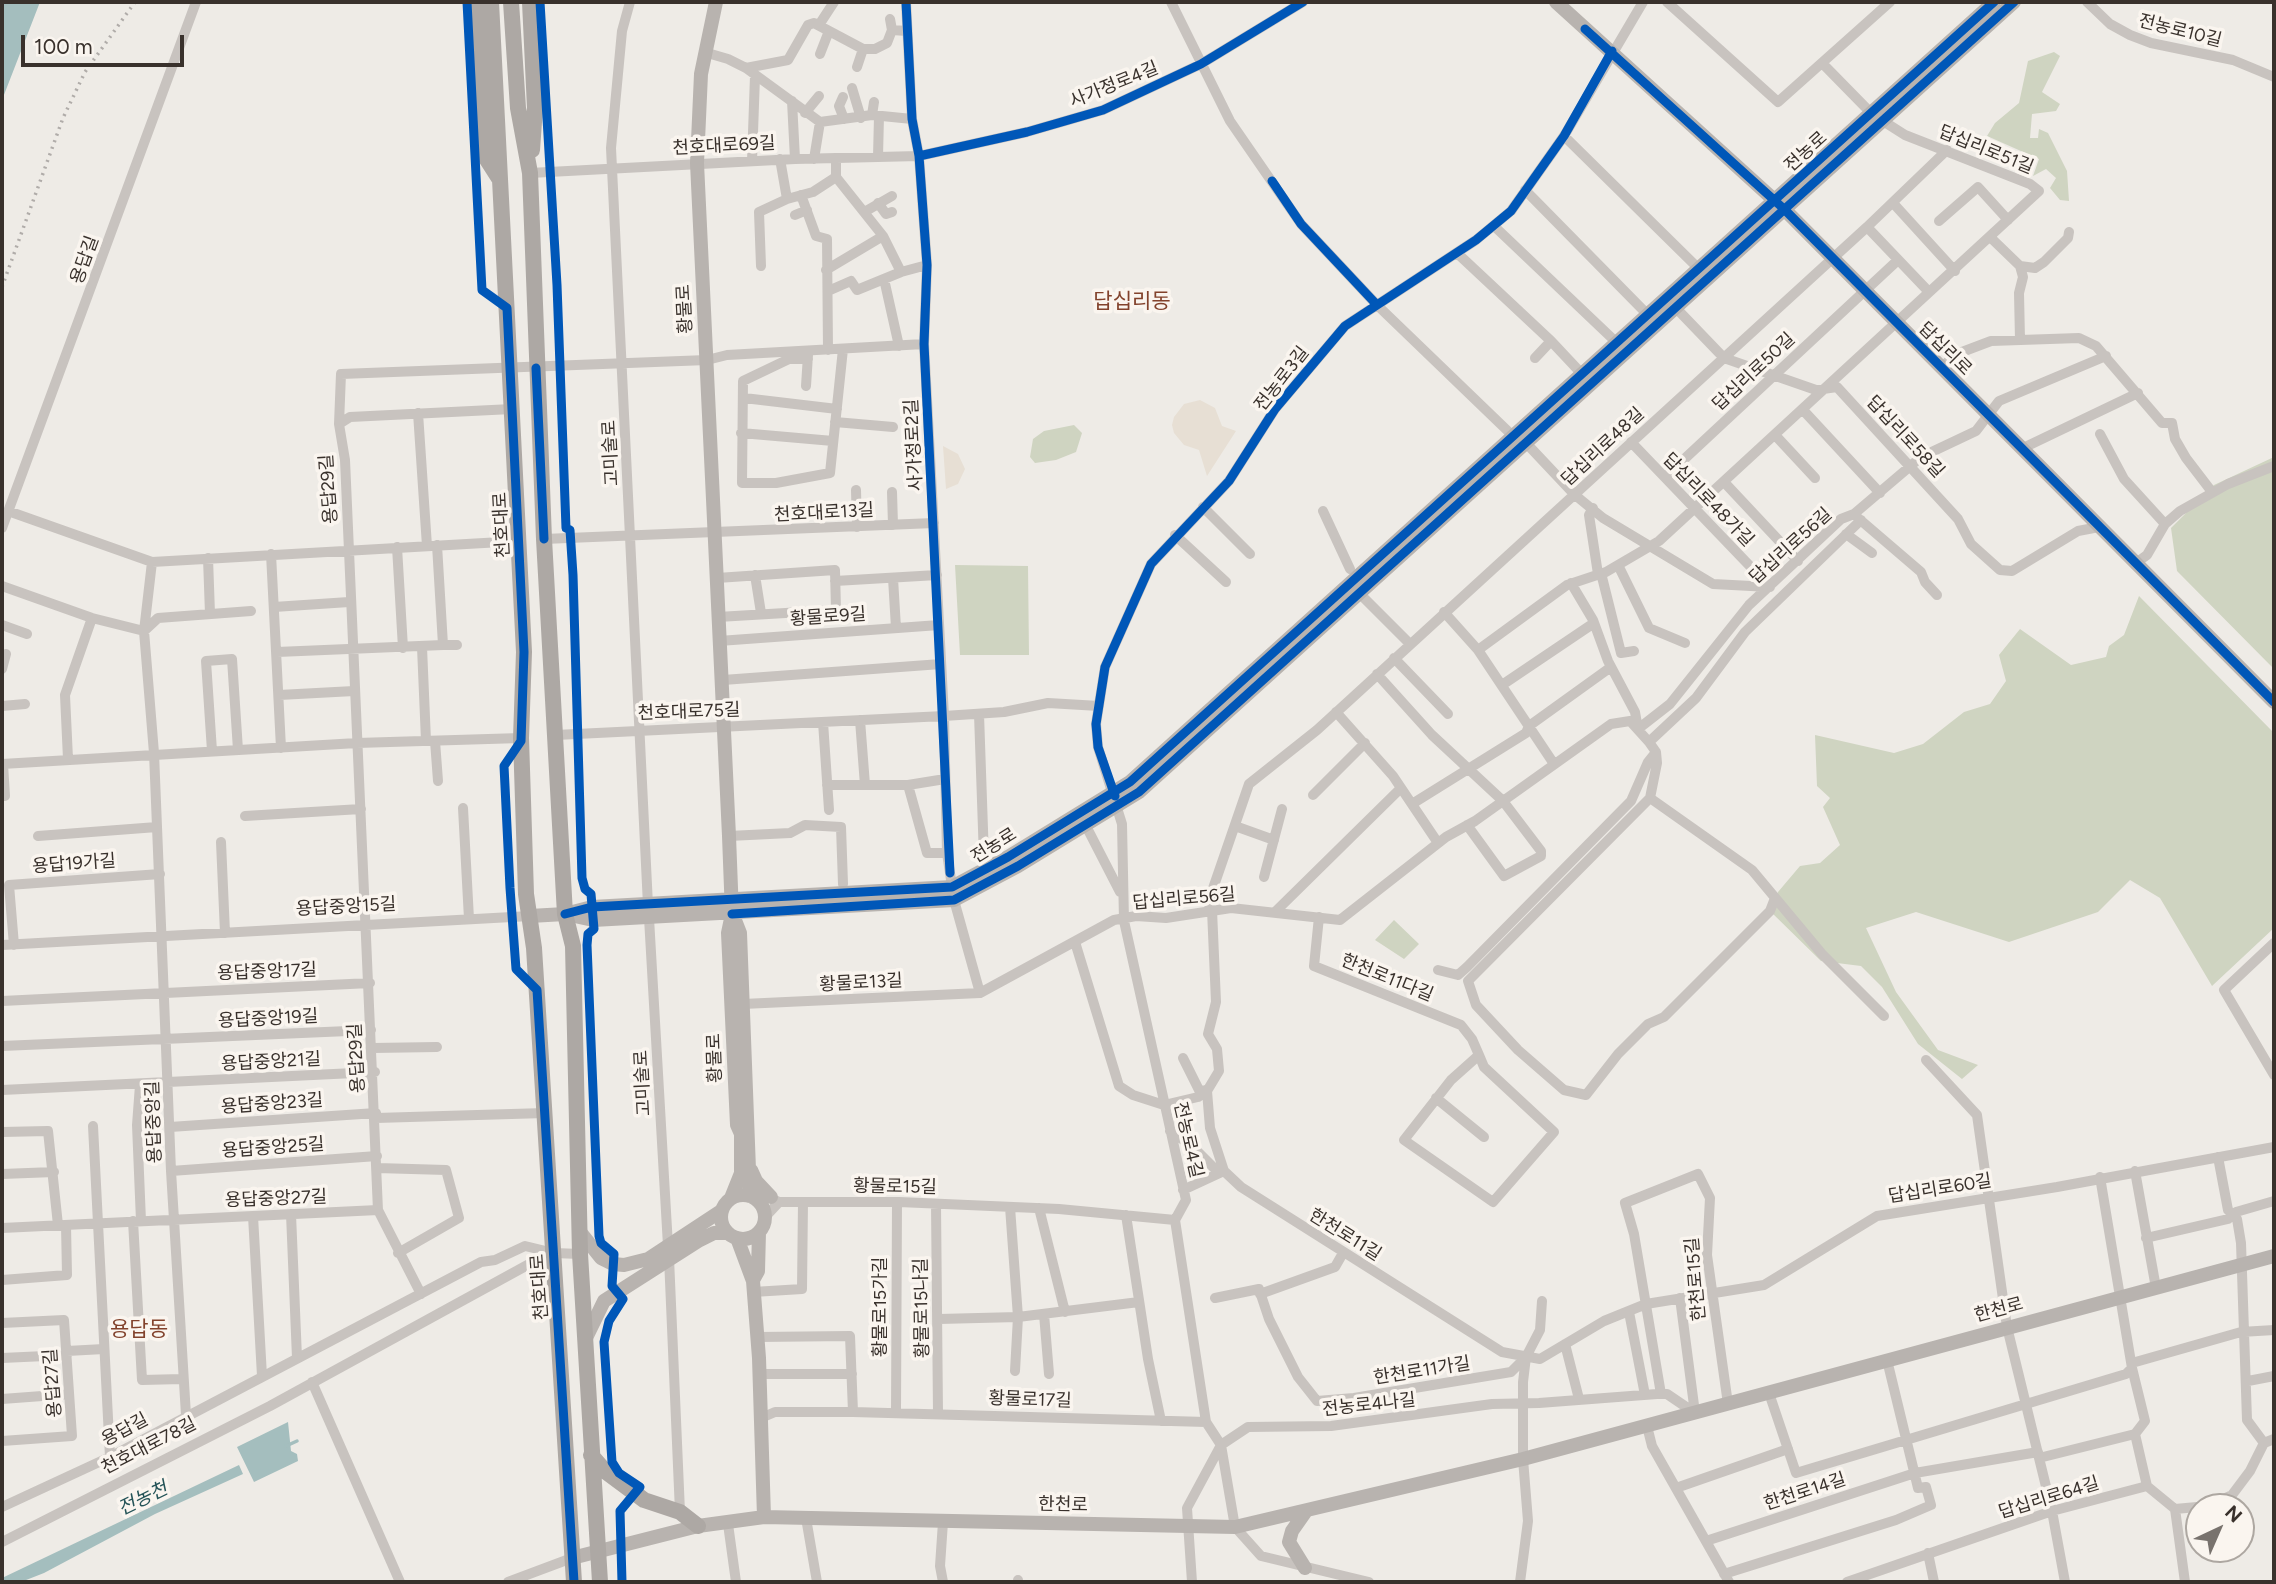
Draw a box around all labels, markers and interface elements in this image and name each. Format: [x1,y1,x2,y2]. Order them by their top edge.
street label: 전농로10길 [2136,10,2224,52]
scale bar [24,21,187,65]
text: 100 m [34,34,93,59]
street label: 사가정로4길 [1066,57,1162,113]
street label: 답십리로51길 [1935,121,2037,179]
street label: 전농로 [1780,127,1832,177]
street label: 천호대로69길 [672,133,776,159]
street label: 용답길 [66,233,104,287]
street label: 황물로 [673,284,697,334]
district label: 답십리동 [1093,289,1171,315]
street label: 답십리로 [1914,318,1976,380]
street label: 답십리로50길 [1708,328,1800,416]
street label: 전농로3길 [1250,342,1314,416]
street label: 답십리로58길 [1862,392,1948,482]
street label: 사가정로2길 [901,398,927,492]
street label: 답십리로48길 [1557,403,1649,491]
street label: 고미술로 [598,419,624,487]
street label: 답십리로48가길 [1658,449,1758,551]
street label: 용답29길 [316,453,342,525]
street label: 천호대로 [489,491,515,559]
street label: 천호대로13길 [773,500,875,526]
street label: 답십리로56길 [1745,503,1837,589]
street label: 황물로9길 [789,604,867,630]
street label: 천호대로75길 [637,699,741,725]
street label: 전농로 [967,824,1021,868]
street label: 용답19가길 [31,850,117,878]
street label: 답십리로56길 [1132,884,1236,914]
street label: 용답중앙15길 [295,894,397,920]
street label: 한천로11다길 [1338,950,1436,1006]
street label: 용답중앙17길 [217,959,317,985]
street label: 황물로13길 [819,970,903,996]
street label: 용답중앙19길 [217,1006,319,1032]
street label: 용답29길 [344,1023,370,1093]
street label: 황물로 [703,1033,727,1083]
street label: 용답중앙21길 [220,1049,322,1075]
street label: 고미술로 [630,1049,656,1117]
street label: 용답중앙길 [142,1080,166,1164]
street label: 용답중앙23길 [220,1090,324,1118]
street label: 전농로4길 [1169,1100,1207,1180]
street label: 용답중앙25길 [221,1134,325,1162]
street label: 답십리로60길 [1887,1170,1993,1208]
street label: 황물로15길 [853,1175,937,1199]
street label: 용답중앙27길 [224,1186,328,1212]
street label: 한천로11길 [1305,1204,1385,1266]
street label: 한천로15길 [1682,1236,1710,1322]
street label: 천호대로 [527,1253,553,1321]
street label: 황물로15가길 [870,1257,892,1357]
street label: 황물로15나길 [910,1258,934,1358]
street label: 한천로 [1972,1293,2026,1327]
district label: 용답동 [110,1317,168,1343]
street label: 용답27길 [40,1348,66,1418]
street label: 한천로11가길 [1372,1353,1472,1389]
street label: 황물로17길 [988,1388,1072,1412]
street label: 전농로4나길 [1321,1389,1417,1421]
street label: 용답길 [98,1409,152,1451]
street label: 천호대로78길 [98,1413,200,1479]
street label: 한천로14길 [1761,1469,1849,1515]
street label: 답십리로64길 [1996,1472,2102,1524]
water label: 전농천 [114,1477,172,1521]
north arrow [2185,1493,2255,1563]
street label: 한천로 [1038,1494,1088,1516]
text: N [2220,1501,2247,1527]

